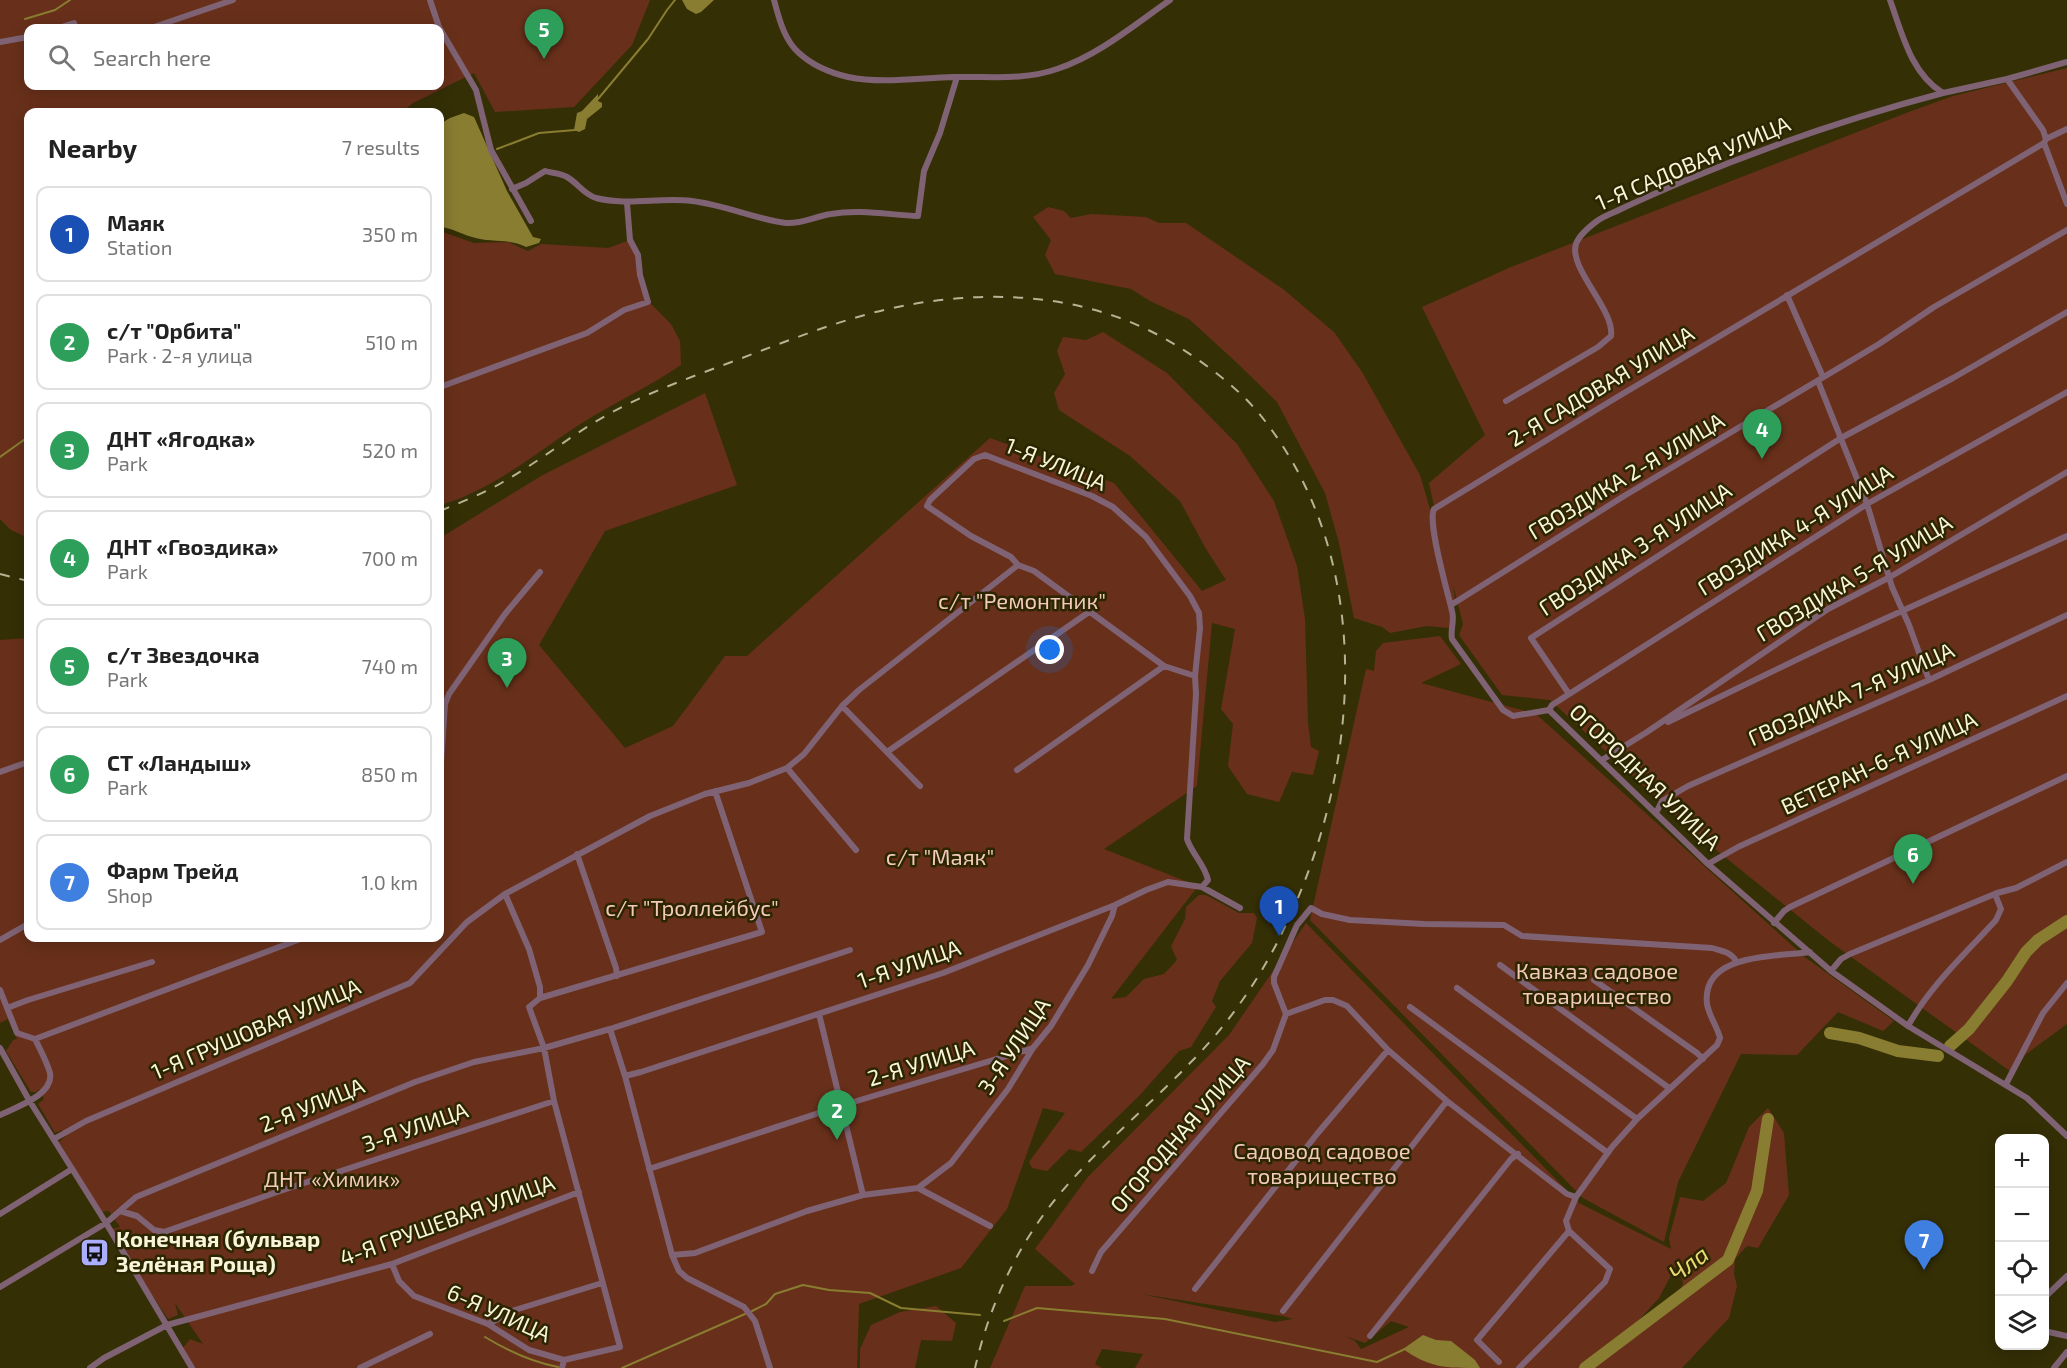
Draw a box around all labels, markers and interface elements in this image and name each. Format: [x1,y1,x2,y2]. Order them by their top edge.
pin: 5 [524,10,564,59]
search box [24,24,444,90]
icon: search [45,41,78,74]
text: Search here [93,44,211,70]
street label: 1-Я САДОВАЯ УЛИЦА [1591,109,1794,215]
text: Nearby [48,132,137,163]
text: 7 results [342,135,420,159]
text: Маяк [107,209,165,235]
text: 1 [65,222,74,246]
text: 350 m [362,222,418,246]
text: Station [107,235,172,259]
text: с/т "Орбита" [107,317,241,343]
street label: 2-Я САДОВАЯ УЛИЦА [1503,319,1698,451]
text: 2 [64,330,75,354]
text: 510 m [365,330,418,354]
text: Park · 2-я улица [107,343,253,367]
street label: ГВОЗДИКА 2-Я УЛИЦА [1523,406,1729,544]
pin: 4 [1742,410,1782,459]
text: ДНТ «Ягодка» [107,425,255,451]
street label: 1-Я УЛИЦА [1002,431,1111,495]
text: 3 [64,438,75,462]
text: 520 m [362,438,418,462]
text: Park [107,451,148,475]
street label: ГВОЗДИКА 4-Я УЛИЦА [1692,458,1897,600]
street label: ГВОЗДИКА 3-Я УЛИЦА [1533,476,1736,620]
street label: ГВОЗДИКА 5-Я УЛИЦА [1751,508,1956,646]
text: ДНТ «Гвоздика» [107,533,278,559]
text: 4 [63,546,76,570]
text: 700 m [362,546,418,570]
text: Park [107,559,148,583]
park label: с/т "Ремонтник" [938,587,1106,613]
your location [1035,635,1064,664]
street label: ГВОЗДИКА 7-Я УЛИЦА [1744,636,1958,750]
pin: 3 [488,638,526,688]
text: с/т Звездочка [107,641,260,667]
text: 5 [64,654,75,678]
text: 740 m [361,654,418,678]
text: Park [107,667,148,691]
street label: ОГОРОДНАЯ УЛИЦА [1565,698,1727,855]
street label: ВЕТЕРАН-6-Я УЛИЦА [1777,705,1981,819]
text: СТ «Ландыш» [107,749,251,775]
text: 6 [64,762,75,786]
text: 850 m [361,762,418,786]
text: Park [107,775,148,799]
pin: 6 [1894,834,1932,884]
park label: с/т "Маяк" [886,843,994,869]
text: Фарм Трейд [107,857,238,883]
text: 7 [64,870,75,894]
text: 1.0 km [361,870,418,894]
text: Shop [107,883,153,907]
pin: 1 [1260,886,1298,936]
park label: с/т "Троллейбус" [605,894,779,921]
street label: 1-Я УЛИЦА [854,933,964,993]
park label: Кавказ садовое товарищество [1516,957,1678,1008]
street label: 1-Я ГРУШОВАЯ УЛИЦА [147,972,364,1084]
street label: 3-Я УЛИЦА [972,992,1055,1098]
street label: 2-Я УЛИЦА [864,1033,978,1091]
street label: ОГОРОДНАЯ УЛИЦА [1104,1049,1255,1217]
street label: 2-Я УЛИЦА [256,1071,368,1137]
pin: 2 [818,1090,856,1140]
street label: 3-Я УЛИЦА [358,1096,471,1156]
map controls [1995,1134,2049,1350]
button: + [1995,1134,2049,1188]
park label: Садовод садовое товарищество [1233,1137,1411,1188]
park label: ДНТ «Химик» [264,1165,400,1191]
street label: 4-Я ГРУШЕВАЯ УЛИЦА [336,1168,558,1270]
button: − [1995,1188,2049,1242]
pin: 7 [1904,1220,1944,1270]
place label: Конечная (бульвар Зелёная Роща) [116,1225,320,1276]
bus stop icon: Конечная (бульвар Зелёная Роща) [79,1236,111,1268]
water label: Чла [1662,1239,1714,1287]
button: locate [1995,1242,2049,1296]
street label: 6-Я УЛИЦА [444,1278,556,1347]
button: layers [1995,1296,2049,1350]

